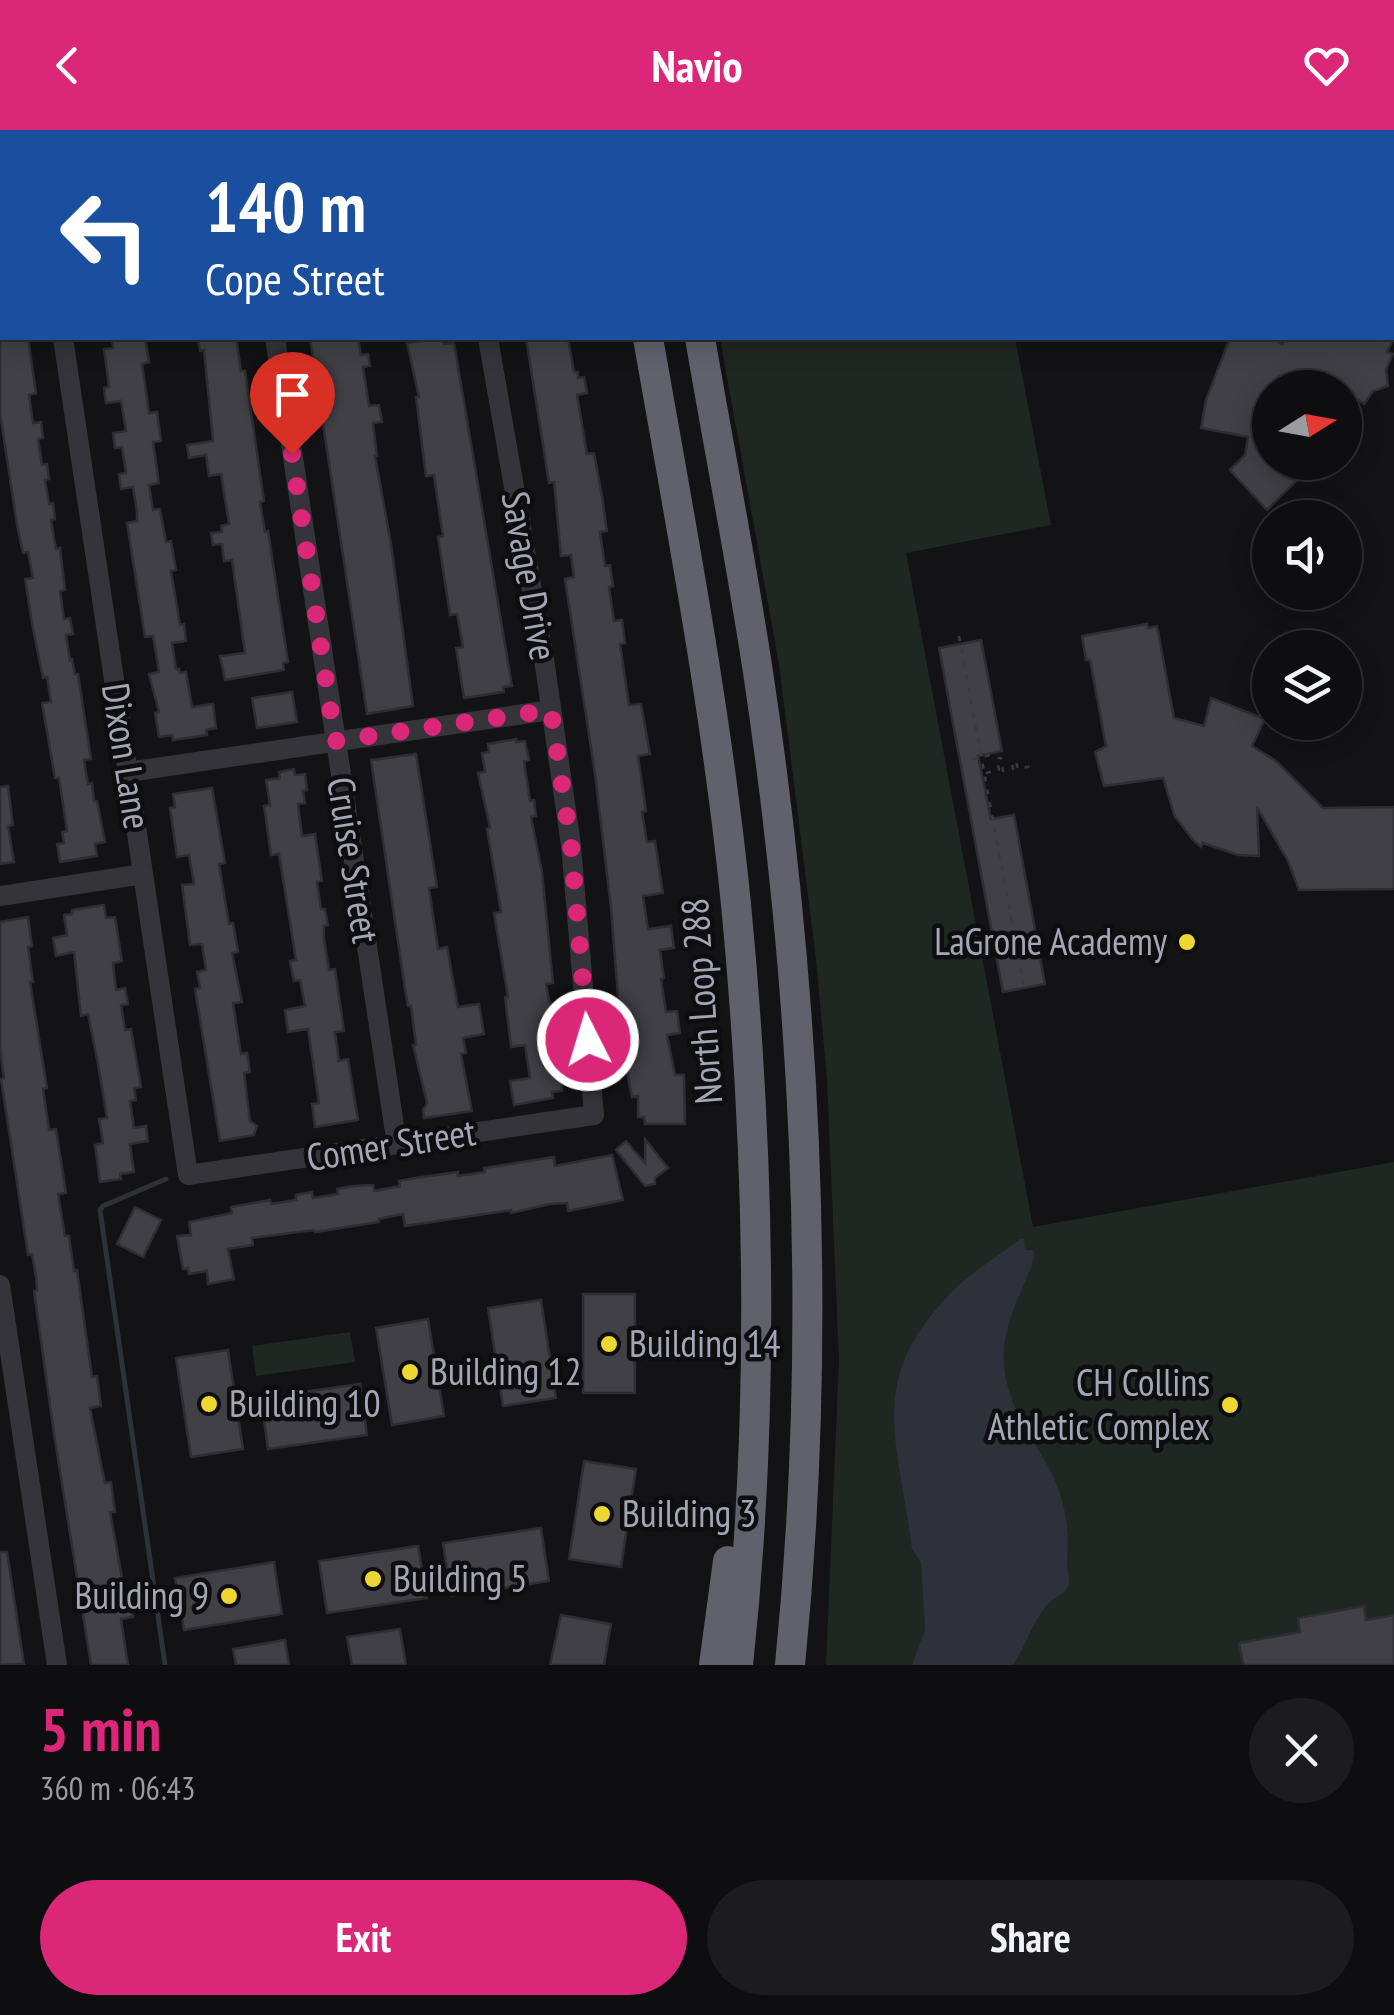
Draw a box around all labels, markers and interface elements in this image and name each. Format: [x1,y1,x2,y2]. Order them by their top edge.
text: Navio [652,36,743,94]
icon: back [40,38,95,93]
icon: heart [1299,38,1354,93]
text: 140 m [205,161,366,251]
icon: left [40,170,170,300]
text: Cope Street [205,249,385,307]
pin [250,352,335,455]
icon: arrive [265,367,320,422]
north arrow [1252,370,1362,480]
map controls [1252,370,1362,740]
street label: Savage Drive [492,487,569,664]
button: sound [1252,500,1362,610]
button: layers [1252,630,1362,740]
street label: Dixon Lane [92,679,163,832]
street label: Cruise Street [317,773,392,947]
street label: North Loop 288 [669,897,732,1106]
place label: LaGrone Academy [934,916,1168,965]
marker: LaGrone Academy [1176,931,1198,953]
position arrow [536,988,640,1092]
street label: Comer Street [303,1106,479,1181]
place label: Building 14 [629,1318,781,1367]
marker: Building 14 [598,1333,620,1355]
place label: Building 12 [430,1346,582,1395]
place label: CH Collins Athletic Complex [988,1357,1210,1450]
marker: Building 12 [399,1361,421,1383]
place label: Building 10 [229,1378,381,1427]
marker: Building 10 [198,1393,220,1415]
marker: CH Collins Athletic Complex [1219,1394,1241,1416]
place label: Building 3 [622,1488,756,1537]
marker: Building 3 [591,1503,613,1525]
place label: Building 5 [393,1553,527,1602]
marker: Building 5 [362,1568,384,1590]
place label: Building 9 [75,1570,209,1619]
marker: Building 9 [218,1585,240,1607]
text: 5 min [40,1690,161,1768]
button: close [1249,1698,1354,1803]
text: 360 m · 06:43 [40,1767,195,1809]
button: Exit [40,1880,687,1995]
button: Share [707,1880,1354,1995]

